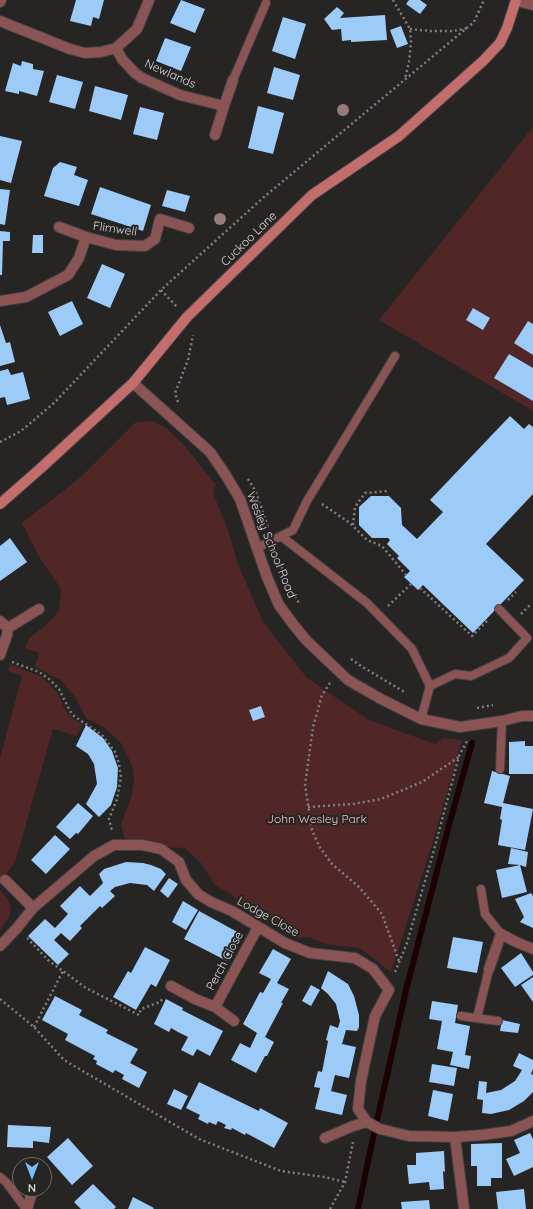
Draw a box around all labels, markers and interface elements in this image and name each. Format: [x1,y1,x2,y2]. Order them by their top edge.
street label: Newlands [142,56,198,92]
street label: Cuckoo Lane [218,209,280,269]
street label: Flimwell [92,219,138,239]
street label: Wesley School Road [243,490,299,600]
park label: John Wesley Park [267,812,367,826]
street label: Lodge Close [235,894,301,940]
street label: Perch Close [203,929,247,993]
north arrow [12,1157,52,1197]
text: N [28,1181,36,1195]

